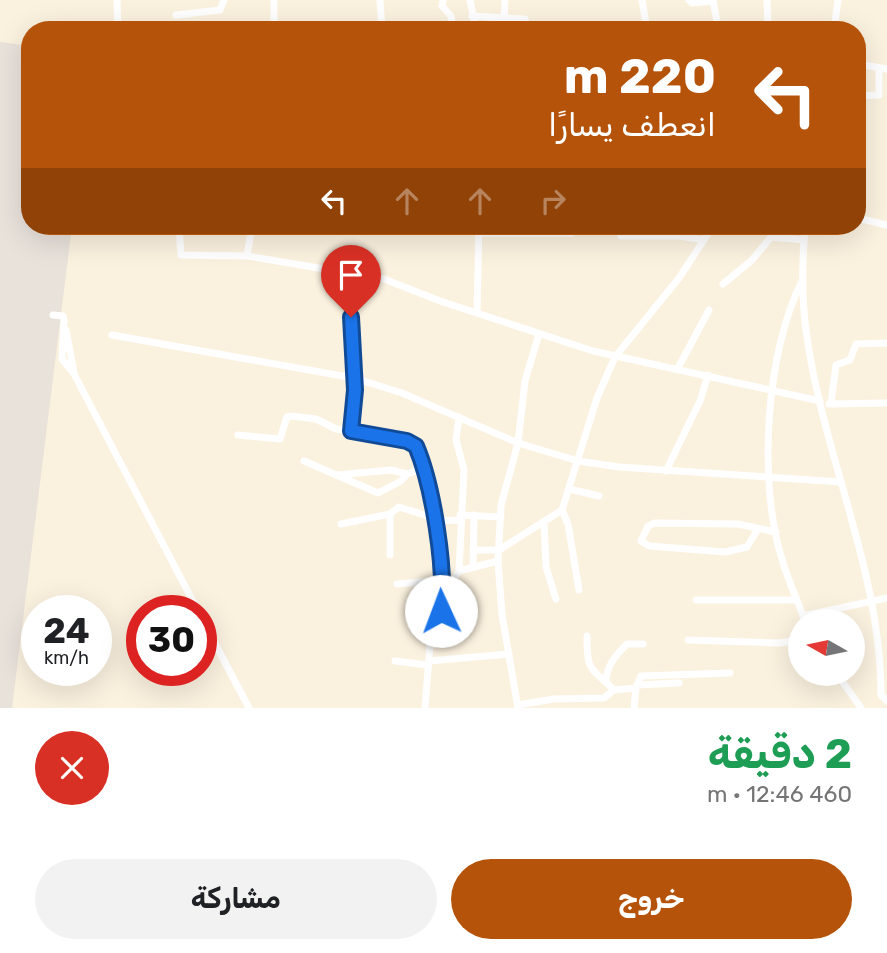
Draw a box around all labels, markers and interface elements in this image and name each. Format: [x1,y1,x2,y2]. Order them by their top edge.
text: 220 m [564,47,716,105]
icon: left [740,49,831,140]
text: انعطف يسارًا [548,106,716,144]
icon: left [315,182,353,220]
icon: ahead [388,182,426,220]
icon: ahead [461,182,499,220]
icon: right [534,182,572,220]
pin [321,245,381,317]
icon: arrive [332,256,370,294]
position arrow [404,574,478,648]
speed limit sign: 30 [126,595,217,686]
north arrow [788,609,864,686]
map controls [788,609,865,686]
text: 24 [43,610,90,652]
text: km/h [44,647,89,669]
text: 2 دقيقة [708,729,852,779]
button: close [35,731,109,805]
text: 460 m · 12:46 [707,780,852,808]
button: مشاركة [35,859,437,939]
button: خروج [451,859,852,939]

